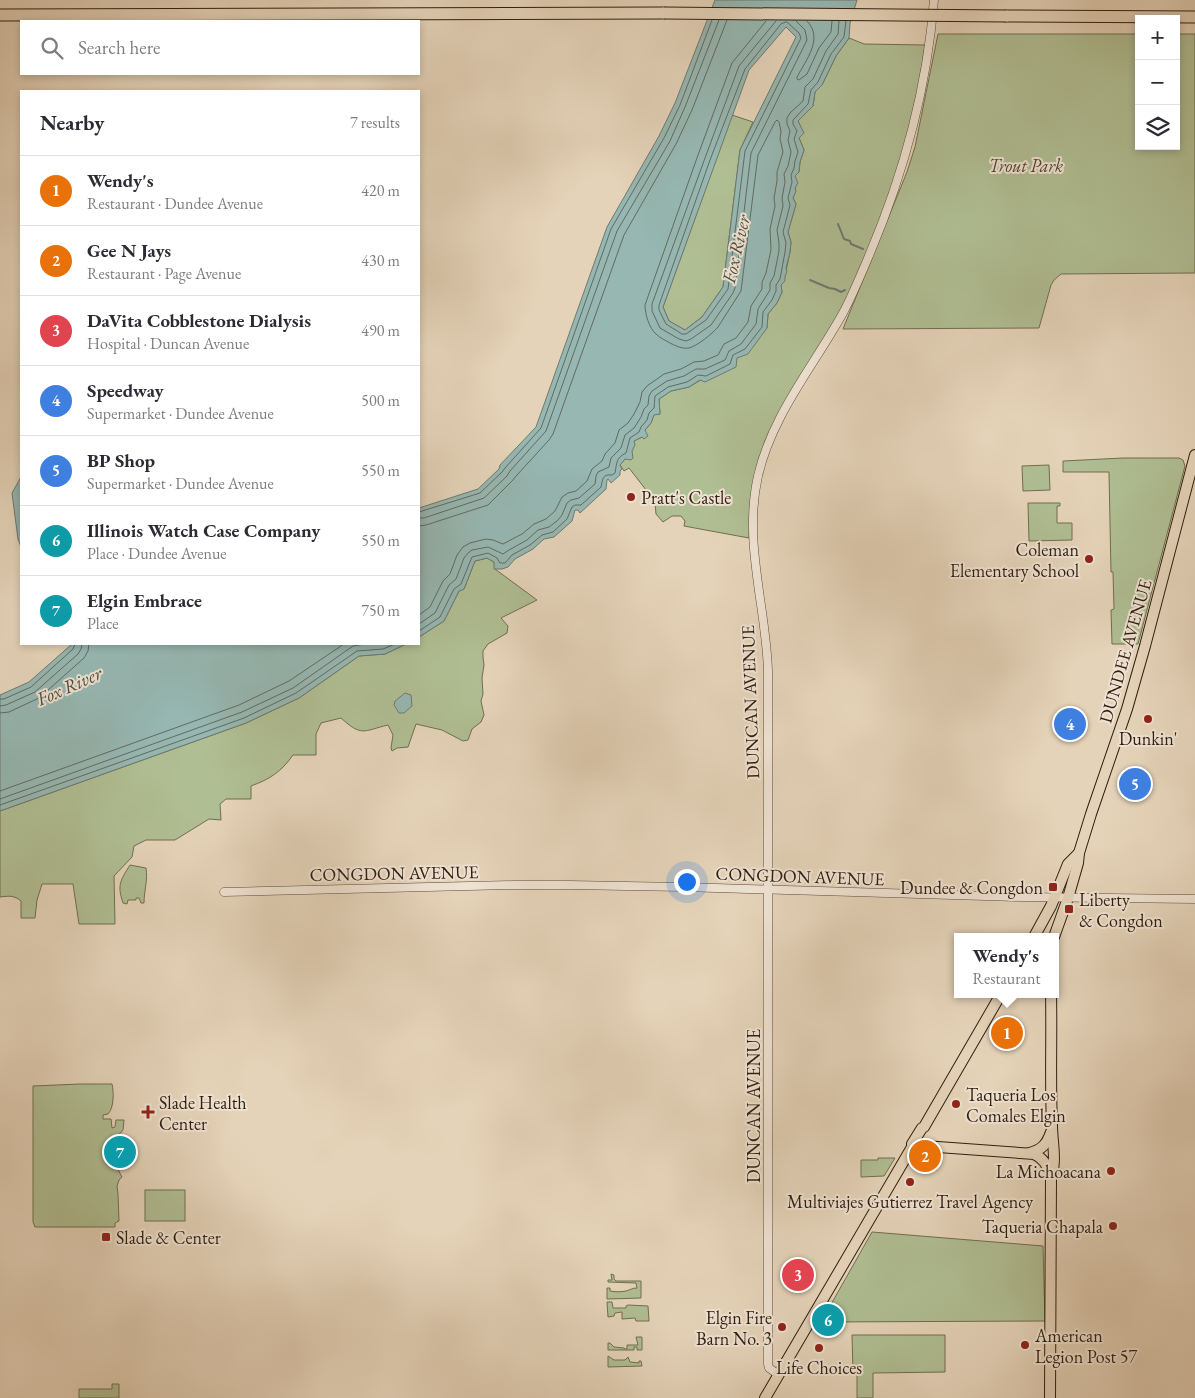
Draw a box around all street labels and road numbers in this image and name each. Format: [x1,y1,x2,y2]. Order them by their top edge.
street label: DUNDEE AVENUE [1093,576,1157,726]
street label: DUNCAN AVENUE [736,625,764,779]
street label: CONGDON AVENUE [309,860,479,886]
street label: CONGDON AVENUE [715,862,885,890]
street label: DUNCAN AVENUE [742,1029,765,1183]

